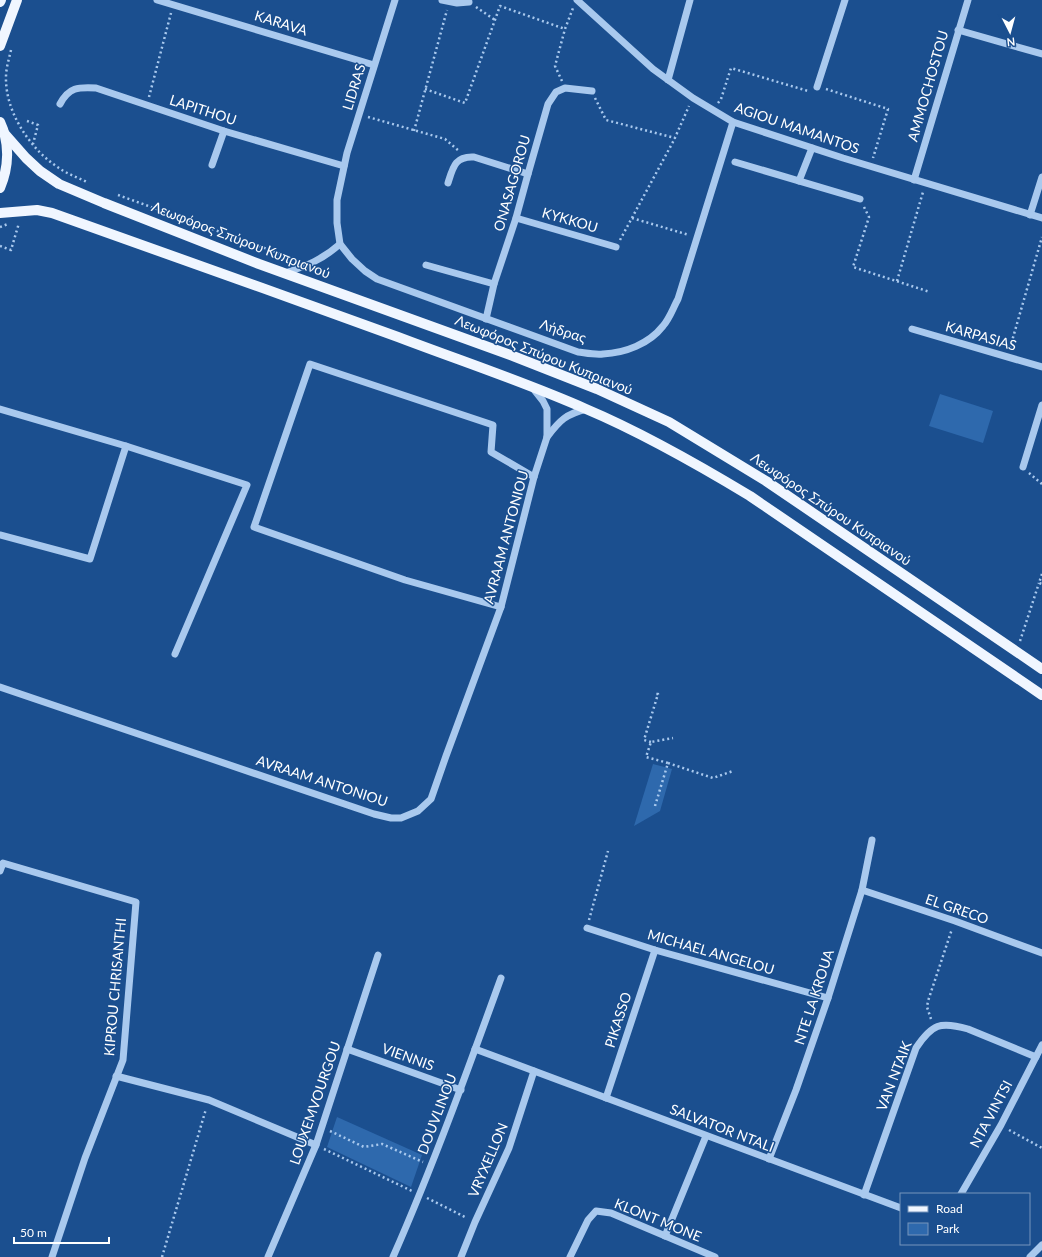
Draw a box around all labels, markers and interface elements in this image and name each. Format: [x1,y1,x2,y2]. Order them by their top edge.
street label: KARAVA [253,6,310,39]
north arrow [990,12,1030,52]
street label: AMMOCHOSTOU [904,28,952,143]
text: N [1006,36,1016,49]
street label: LIDRAS [338,62,369,112]
street label: LAPITHOU [167,91,239,128]
street label: AGIOU MAMANTOS [733,98,862,157]
street label: ONASAGOROU [490,133,533,233]
street label: Λεωφόρος Σπύρου Κυπριανού [149,198,333,282]
street label: KYKKOU [540,203,600,236]
street label: Λεωφόρος Σπύρου Κυπριανού [453,311,635,398]
street label: Λήδρας [538,315,589,346]
street label: KARPASIAS [944,317,1019,354]
street label: Λεωφόρος Σπύρου Κυπριανού [748,448,915,569]
street label: AVRAAM ANTONIOU [480,468,532,605]
street label: AVRAAM ANTONIOU [254,751,390,810]
street label: EL GRECO [923,890,991,927]
street label: KIPROU CHRISANTHI [100,917,129,1057]
street label: MICHAEL ANGELOU [646,925,777,978]
street label: NTE LA KROUA [790,947,837,1047]
street label: PIKASSO [601,990,634,1050]
street label: VAN NTAIK [872,1038,915,1113]
street label: LOUXEMVOURGOU [285,1039,344,1167]
street label: VIENNIS [380,1039,437,1074]
street label: DOUVLINOU [413,1071,460,1157]
street label: NTA VINTSI [966,1077,1015,1150]
street label: SALVATOR NTALI [668,1100,777,1155]
street label: VRYXELLON [464,1120,511,1200]
legend [900,1193,1030,1245]
street label: KLONT MONE [612,1194,704,1245]
text: Road [936,1201,963,1216]
scale bar [14,1219,109,1245]
text: Park [936,1221,960,1236]
text: 50 m [20,1225,47,1240]

